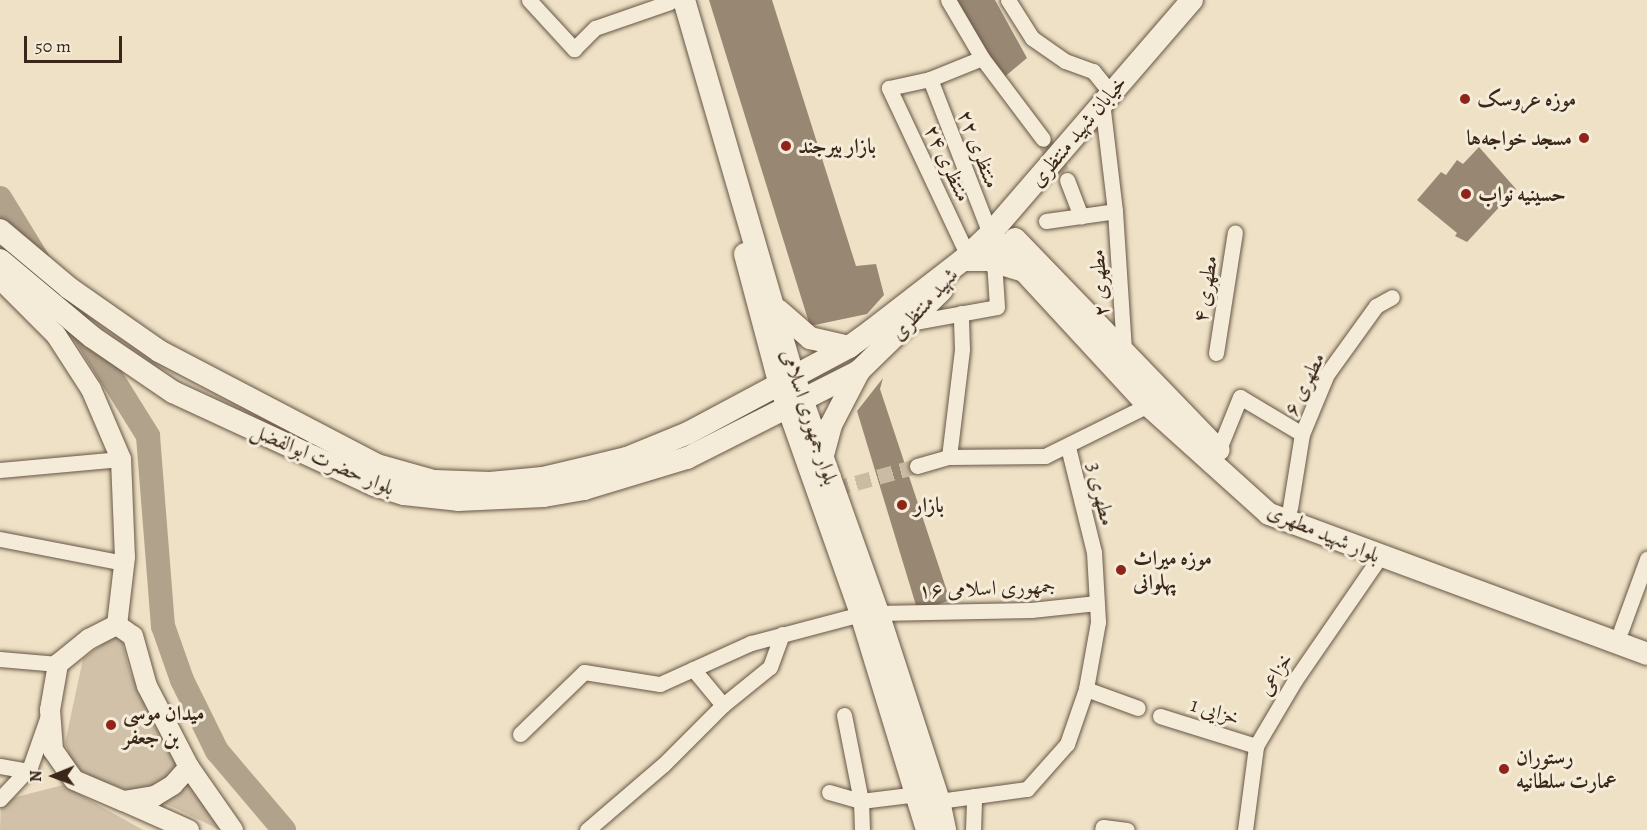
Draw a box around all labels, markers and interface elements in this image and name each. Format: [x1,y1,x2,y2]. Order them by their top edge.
scale bar [27,24,124,62]
text: 50 m [35,34,71,58]
street label: خیابان شهید منتظری [1024,70,1132,192]
place label: موزه عروسک [1477,86,1576,112]
marker: موزه عروسک [1458,92,1472,106]
street label: منتظری ۲۲ [953,106,1005,192]
street label: منتظری ۲۴ [919,121,977,205]
place label: مسجد خواجه‌ها [1467,125,1572,151]
marker: مسجد خواجه‌ها [1577,131,1591,145]
place label: بازار بیرجند [798,133,876,159]
marker: بازار بیرجند [779,139,793,153]
place label: حسینیه نواب [1478,181,1566,207]
marker: حسینیه نواب [1459,187,1473,201]
street label: مطهری ۲ [1084,248,1114,318]
street label: مطهری ۴ [1187,254,1223,324]
street label: شهید منتظری [885,262,963,346]
street label: بلوار جمهوری اسلامی [776,346,844,488]
street label: مطهری ۶ [1278,348,1330,420]
street label: بلوار حضرت ابوالفضل [247,417,399,501]
street label: مطهری 3 [1081,460,1121,528]
place label: بازار [914,492,944,518]
marker: بازار [895,498,909,512]
street label: بلوار شهید مطهری [1264,498,1384,568]
place label: موزه میراث پهلوانی [1133,545,1212,595]
marker: موزه میراث پهلوانی [1114,563,1128,577]
street label: جمهوری اسلامی ۱۶ [918,573,1056,603]
street label: خزاعی [1252,648,1298,700]
street label: خزایی 1 [1188,692,1242,730]
place label: میدان موسی بن جعفر [123,700,204,750]
marker: میدان موسی بن جعفر [104,718,118,732]
place label: رستوران عمارت سلطانیه [1516,744,1617,794]
north arrow [24,746,84,806]
marker: رستوران عمارت سلطانیه [1497,762,1511,776]
text: N [25,770,47,782]

